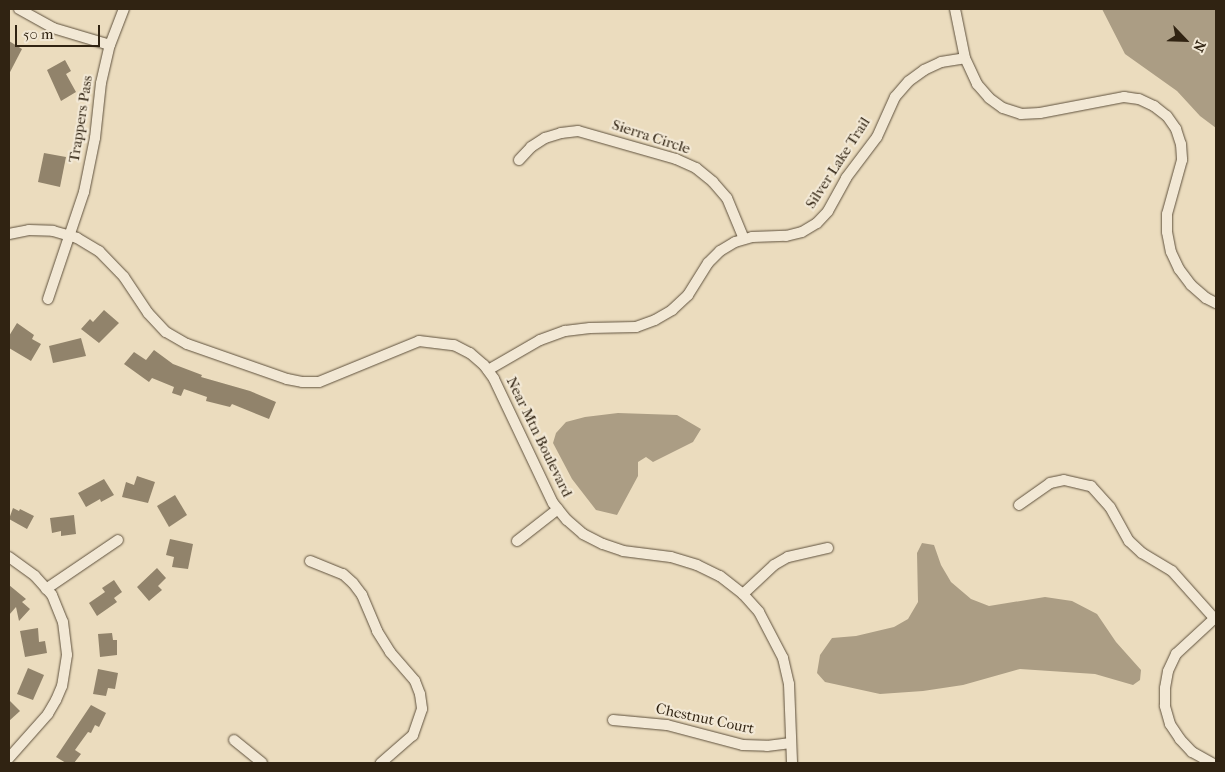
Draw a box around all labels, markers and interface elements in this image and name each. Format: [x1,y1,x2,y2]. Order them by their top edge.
scale bar [18,15,102,47]
north arrow [1160,15,1210,65]
text: 50 m [23,25,53,43]
text: N [1189,38,1209,55]
street label: Trappers Pass [65,74,97,164]
street label: Silver Lake Trail [802,114,874,212]
street label: Sierra Circle [610,116,692,158]
street label: Near Mtn Boulevard [502,374,576,500]
street label: Chestnut Court [654,700,756,738]

